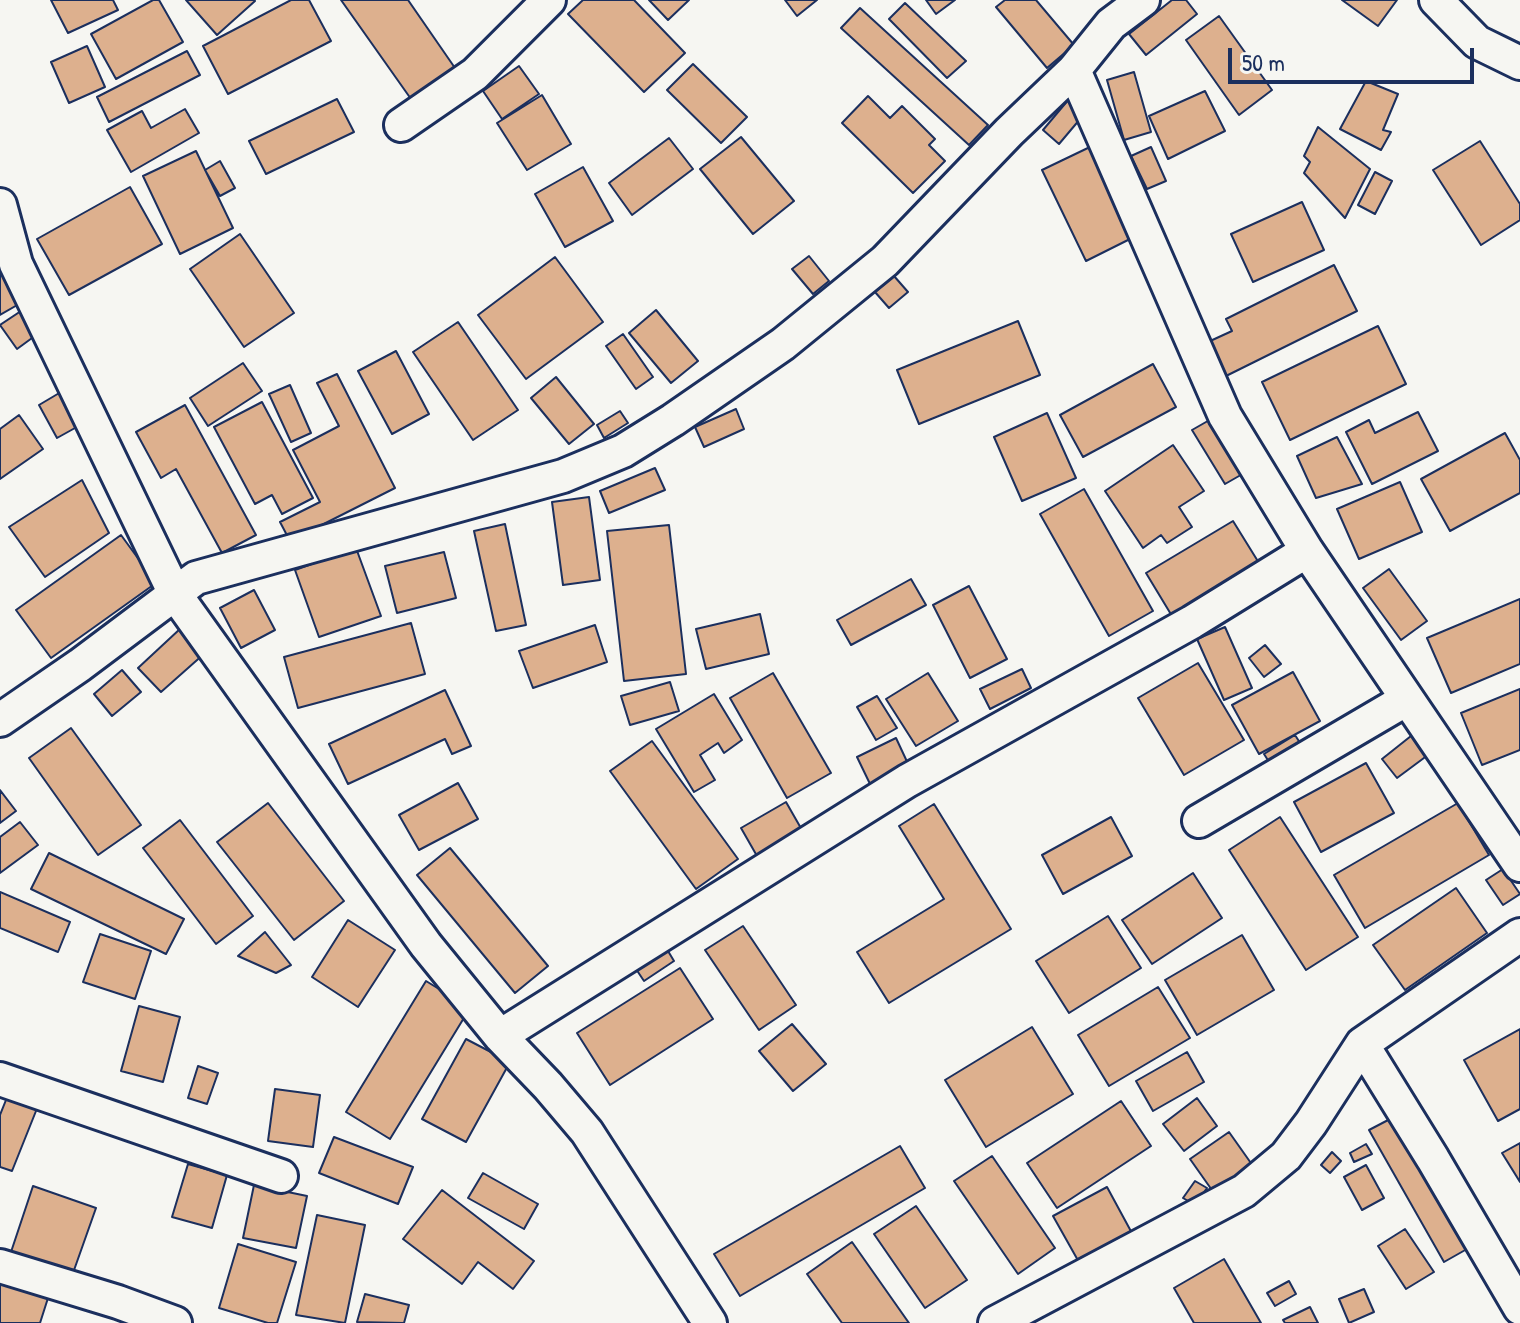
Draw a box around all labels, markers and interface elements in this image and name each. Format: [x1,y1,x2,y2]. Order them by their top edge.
scale bar [1232,32,1478,82]
text: 50 m [1242,46,1285,78]

